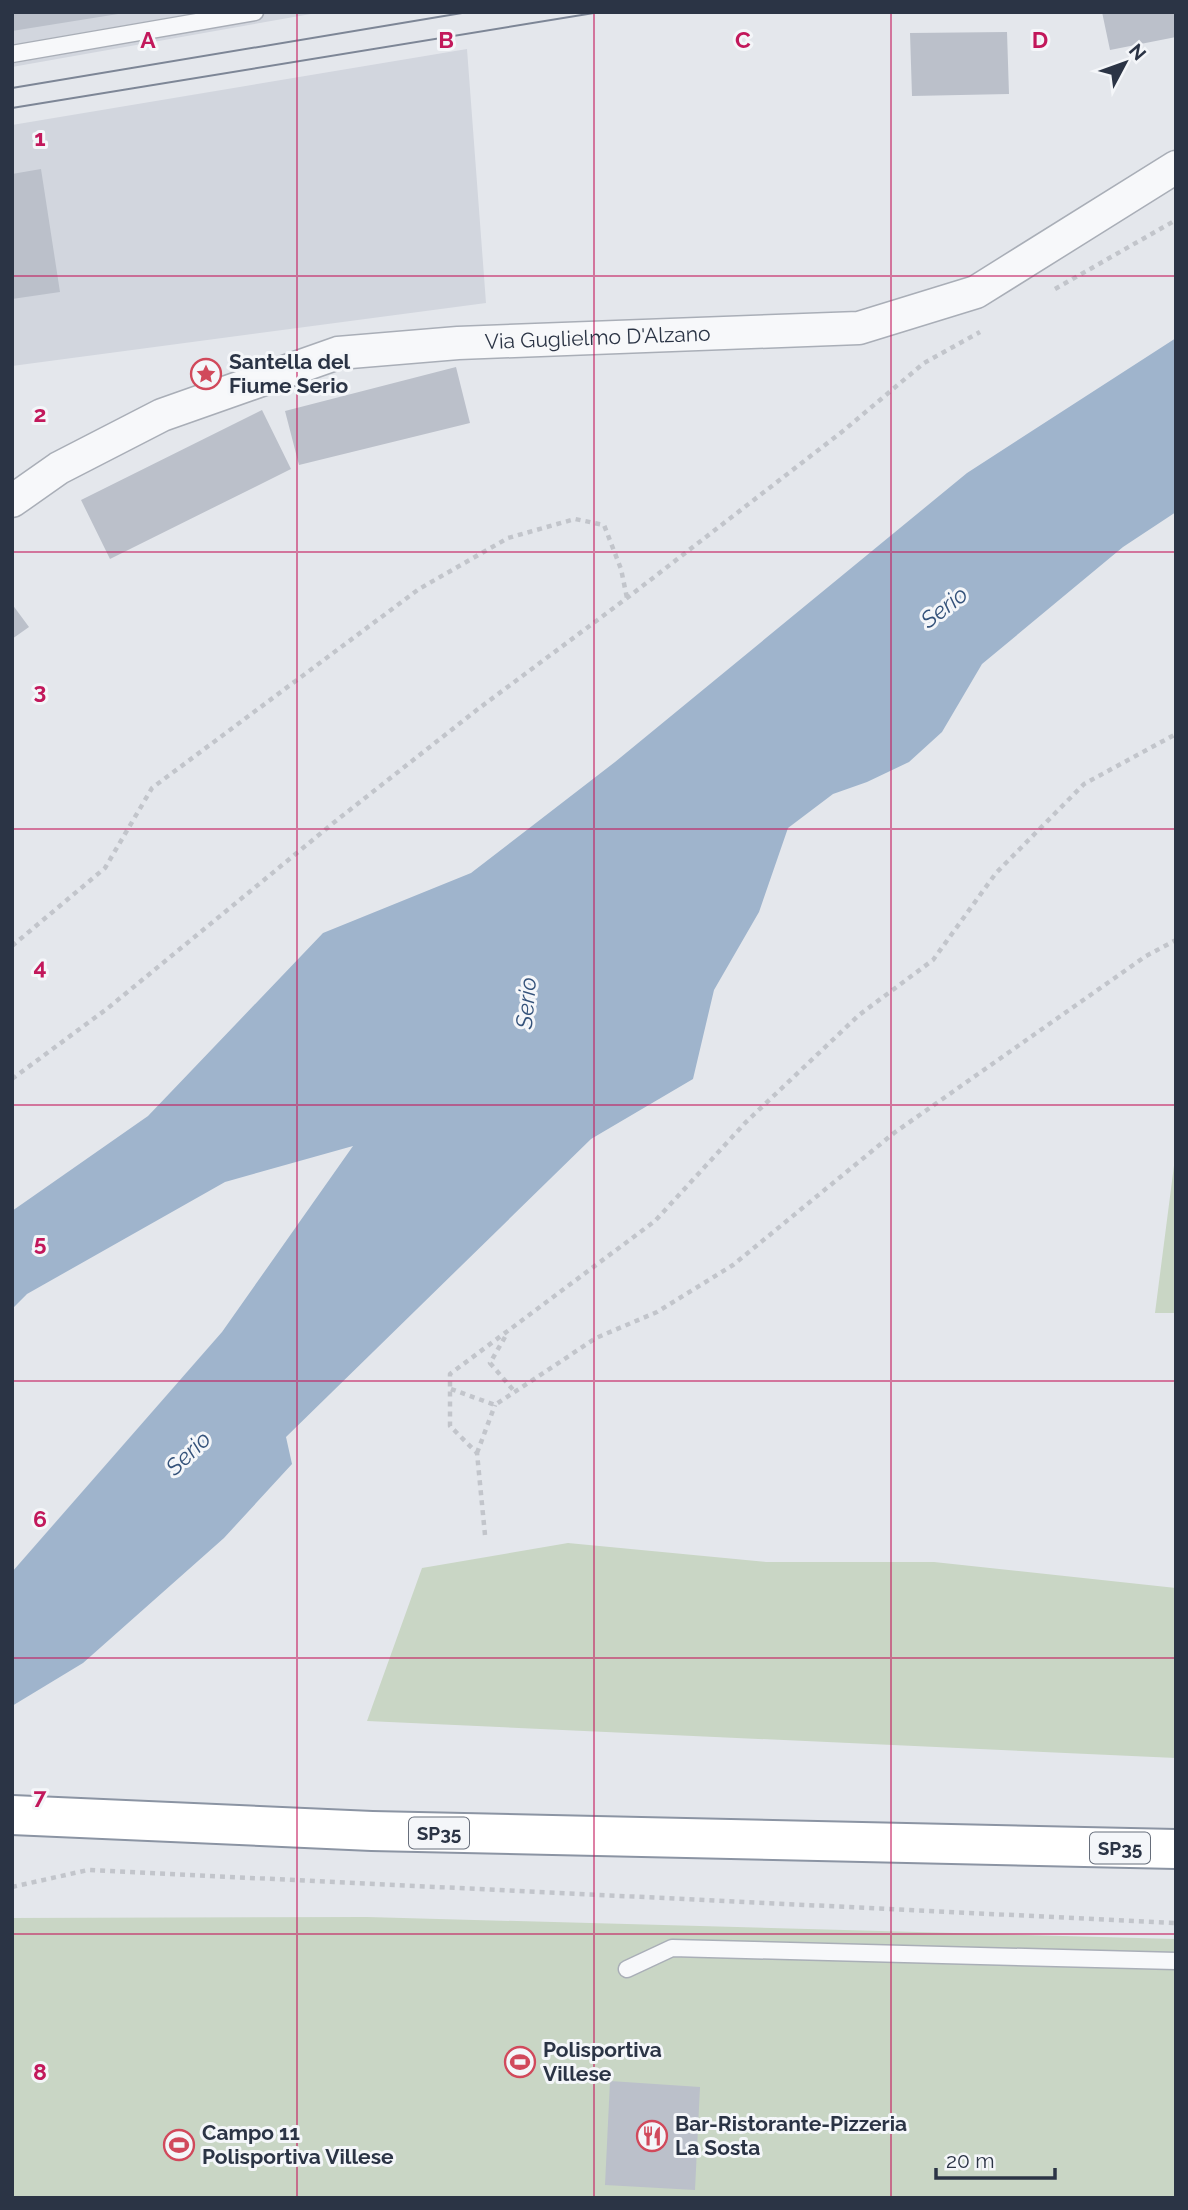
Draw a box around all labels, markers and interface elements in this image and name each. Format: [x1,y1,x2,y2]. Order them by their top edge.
text: A [140,26,156,53]
text: B [438,26,454,53]
text: C [735,26,751,53]
text: D [1032,26,1048,53]
north arrow [1090,28,1160,98]
text: N [1125,39,1151,65]
text: 1 [34,124,46,151]
street label: Via Guglielmo D'Alzano [484,321,711,354]
place label: Santella del Fiume Serio [229,349,351,398]
place icon: Santella del Fiume Serio [189,357,223,391]
text: 2 [34,400,46,427]
water label: Serio [914,580,972,634]
text: 3 [34,677,46,704]
text: 4 [33,953,47,980]
water label: Serio [510,976,541,1031]
text: 5 [34,1229,47,1256]
water label: Serio [159,1425,216,1481]
text: 6 [33,1505,47,1532]
text: 7 [34,1782,47,1809]
road number: SP35 [409,1817,469,1848]
road number: SP35 [1090,1832,1150,1864]
place label: Polisportiva Villese [543,2037,662,2086]
sports icon: Polisportiva Villese [503,2045,537,2079]
text: 8 [33,2058,47,2085]
place label: Bar-Ristorante-Pizzeria La Sosta [675,2111,907,2160]
restaurant icon: Bar-Ristorante-Pizzeria La Sosta [635,2119,669,2153]
place label: Campo 11 Polisportiva Villese [202,2120,394,2169]
sports icon: Campo 11 Polisportiva Villese [162,2128,196,2162]
scale bar [936,2136,1055,2180]
text: 20 m [946,2148,994,2173]

